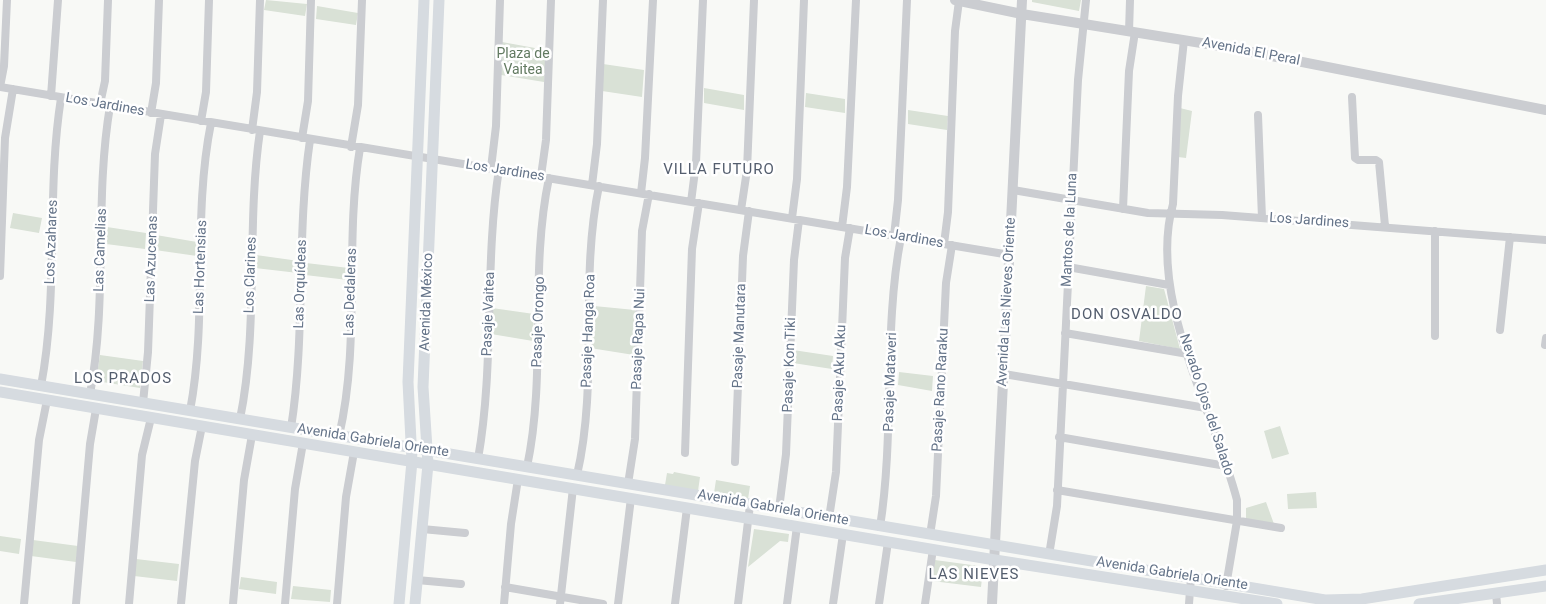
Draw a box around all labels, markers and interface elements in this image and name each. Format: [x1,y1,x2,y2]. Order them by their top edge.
street label: Avenida El Peral [1201,34,1301,70]
park label: Plaza de Vaitea [496,46,550,78]
street label: Los Jardines [64,90,146,120]
street label: Los Jardines [464,156,546,186]
district label: VILLA FUTURO [662,161,776,179]
street label: Mantos de la Luna [1059,172,1081,288]
street label: Los Azahares [42,199,62,285]
street label: Las Camelias [91,208,111,292]
street label: Los Jardines [1269,210,1349,232]
street label: Las Azucenas [142,215,162,303]
street label: Avenida Las Nieves Oriente [994,217,1020,387]
street label: Las Hortensias [191,220,211,314]
street label: Los Jardines [863,222,945,252]
street label: Los Clarines [241,236,261,314]
street label: Las Orquídeas [291,239,311,329]
street label: Las Dedaleras [341,248,361,336]
street label: Avenida México [417,253,437,351]
street label: Pasaje Vaitea [479,271,499,357]
street label: Pasaje Hanga Roa [579,274,599,388]
street label: Pasaje Orongo [529,276,549,368]
street label: Pasaje Manutara [730,283,750,389]
street label: Pasaje Rapa Nui [629,288,649,390]
district label: DON OSVALDO [1070,306,1184,324]
street label: Pasaje Kon Tiki [780,317,800,413]
street label: Pasaje Aku Aku [830,324,850,422]
street label: Pasaje Rano Raraku [929,328,953,452]
street label: Pasaje Mataveri [881,332,901,432]
street label: Nevado Ojos del Salado [1175,332,1237,478]
district label: LOS PRADOS [73,370,173,388]
street label: Avenida Gabriela Oriente [296,421,450,461]
street label: Avenida Gabriela Oriente [696,486,850,530]
street label: Avenida Gabriela Oriente [1095,554,1249,594]
district label: LAS NIEVES [927,566,1021,584]

